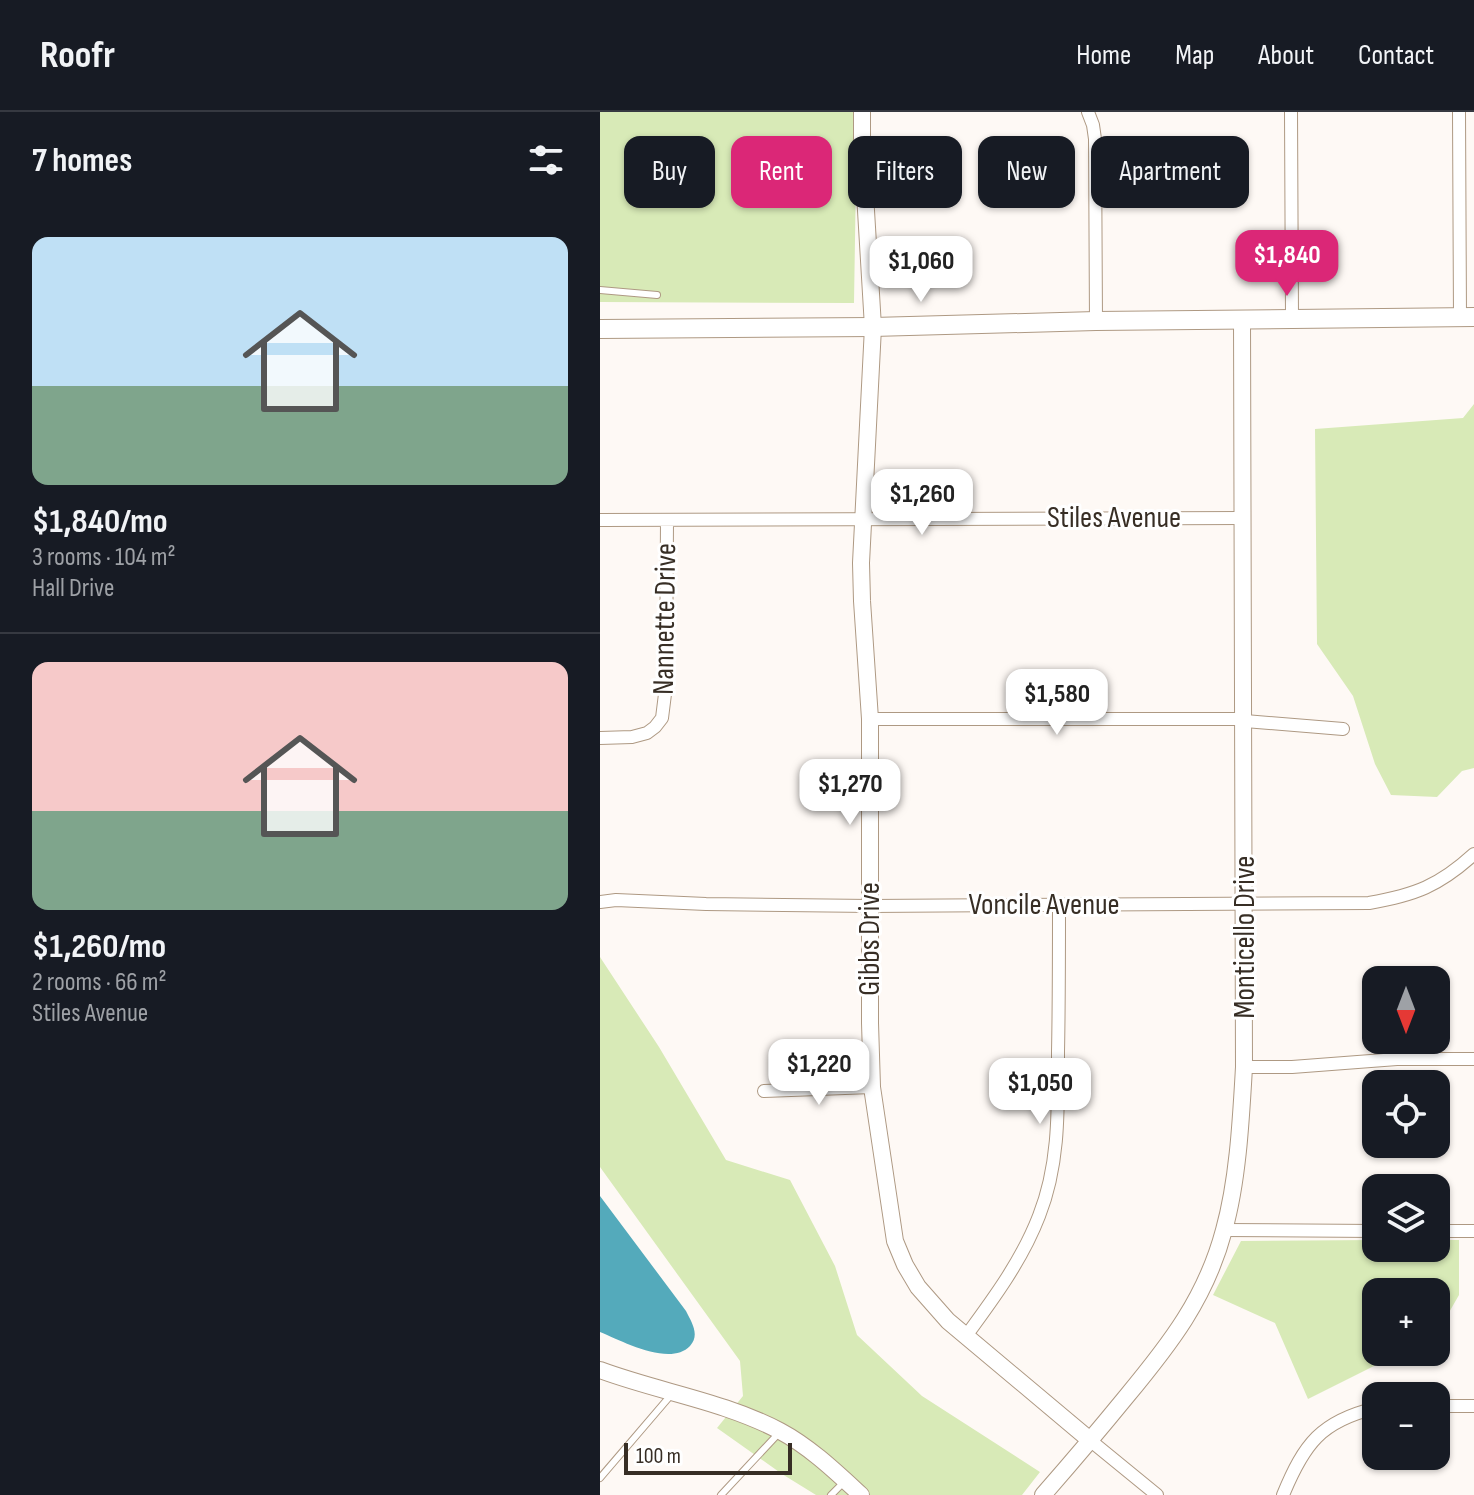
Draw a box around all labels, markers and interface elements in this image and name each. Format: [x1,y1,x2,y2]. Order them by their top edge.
text: Roofr [40,33,115,78]
text: Home [1076,39,1131,72]
text: Map [1175,39,1214,72]
text: About [1258,39,1314,72]
text: Contact [1358,39,1434,72]
chip: Buy [624,136,715,208]
chip: Rent [731,136,832,208]
chip: Filters [848,136,962,208]
chip: New [978,136,1075,208]
chip: Apartment [1091,136,1249,208]
icon: filters [524,138,568,182]
text: 7 homes [32,140,132,181]
pin: $1,840 [1222,230,1352,298]
pin: $1,060 [856,236,986,304]
text: $1,840 [1253,240,1321,271]
text: $1,060 [888,246,954,277]
icon: home [228,289,372,433]
pin: $1,260 [857,469,987,537]
text: $1,260 [889,479,955,510]
street label: Stiles Avenue [1047,500,1181,536]
text: $1,840/mo [32,501,168,542]
text: 3 rooms · 104 m² [32,542,176,573]
street label: Nannette Drive [646,543,684,695]
text: Hall Drive [32,573,114,604]
pin: $1,580 [992,669,1122,737]
text: $1,580 [1024,679,1090,710]
icon: home [228,714,372,858]
pin: $1,270 [785,759,915,827]
text: $1,270 [817,769,883,800]
street label: Monticello Drive [1227,856,1263,1018]
street label: Gibbs Drive [852,882,888,996]
street label: Voncile Avenue [968,887,1120,923]
text: $1,260/mo [32,926,166,967]
north arrow [1362,966,1450,1054]
map controls [1362,966,1450,1470]
text: 2 rooms · 66 m² [32,967,167,998]
text: Stiles Avenue [32,998,148,1029]
pin: $1,220 [754,1039,884,1107]
text: $1,220 [786,1049,852,1080]
pin: $1,050 [975,1058,1105,1126]
text: $1,050 [1007,1068,1073,1099]
button: locate [1362,1070,1450,1158]
button: layers [1362,1174,1450,1262]
button: + [1362,1278,1450,1366]
button: − [1362,1382,1450,1470]
scale bar [624,1439,792,1475]
text: 100 m [636,1443,681,1470]

